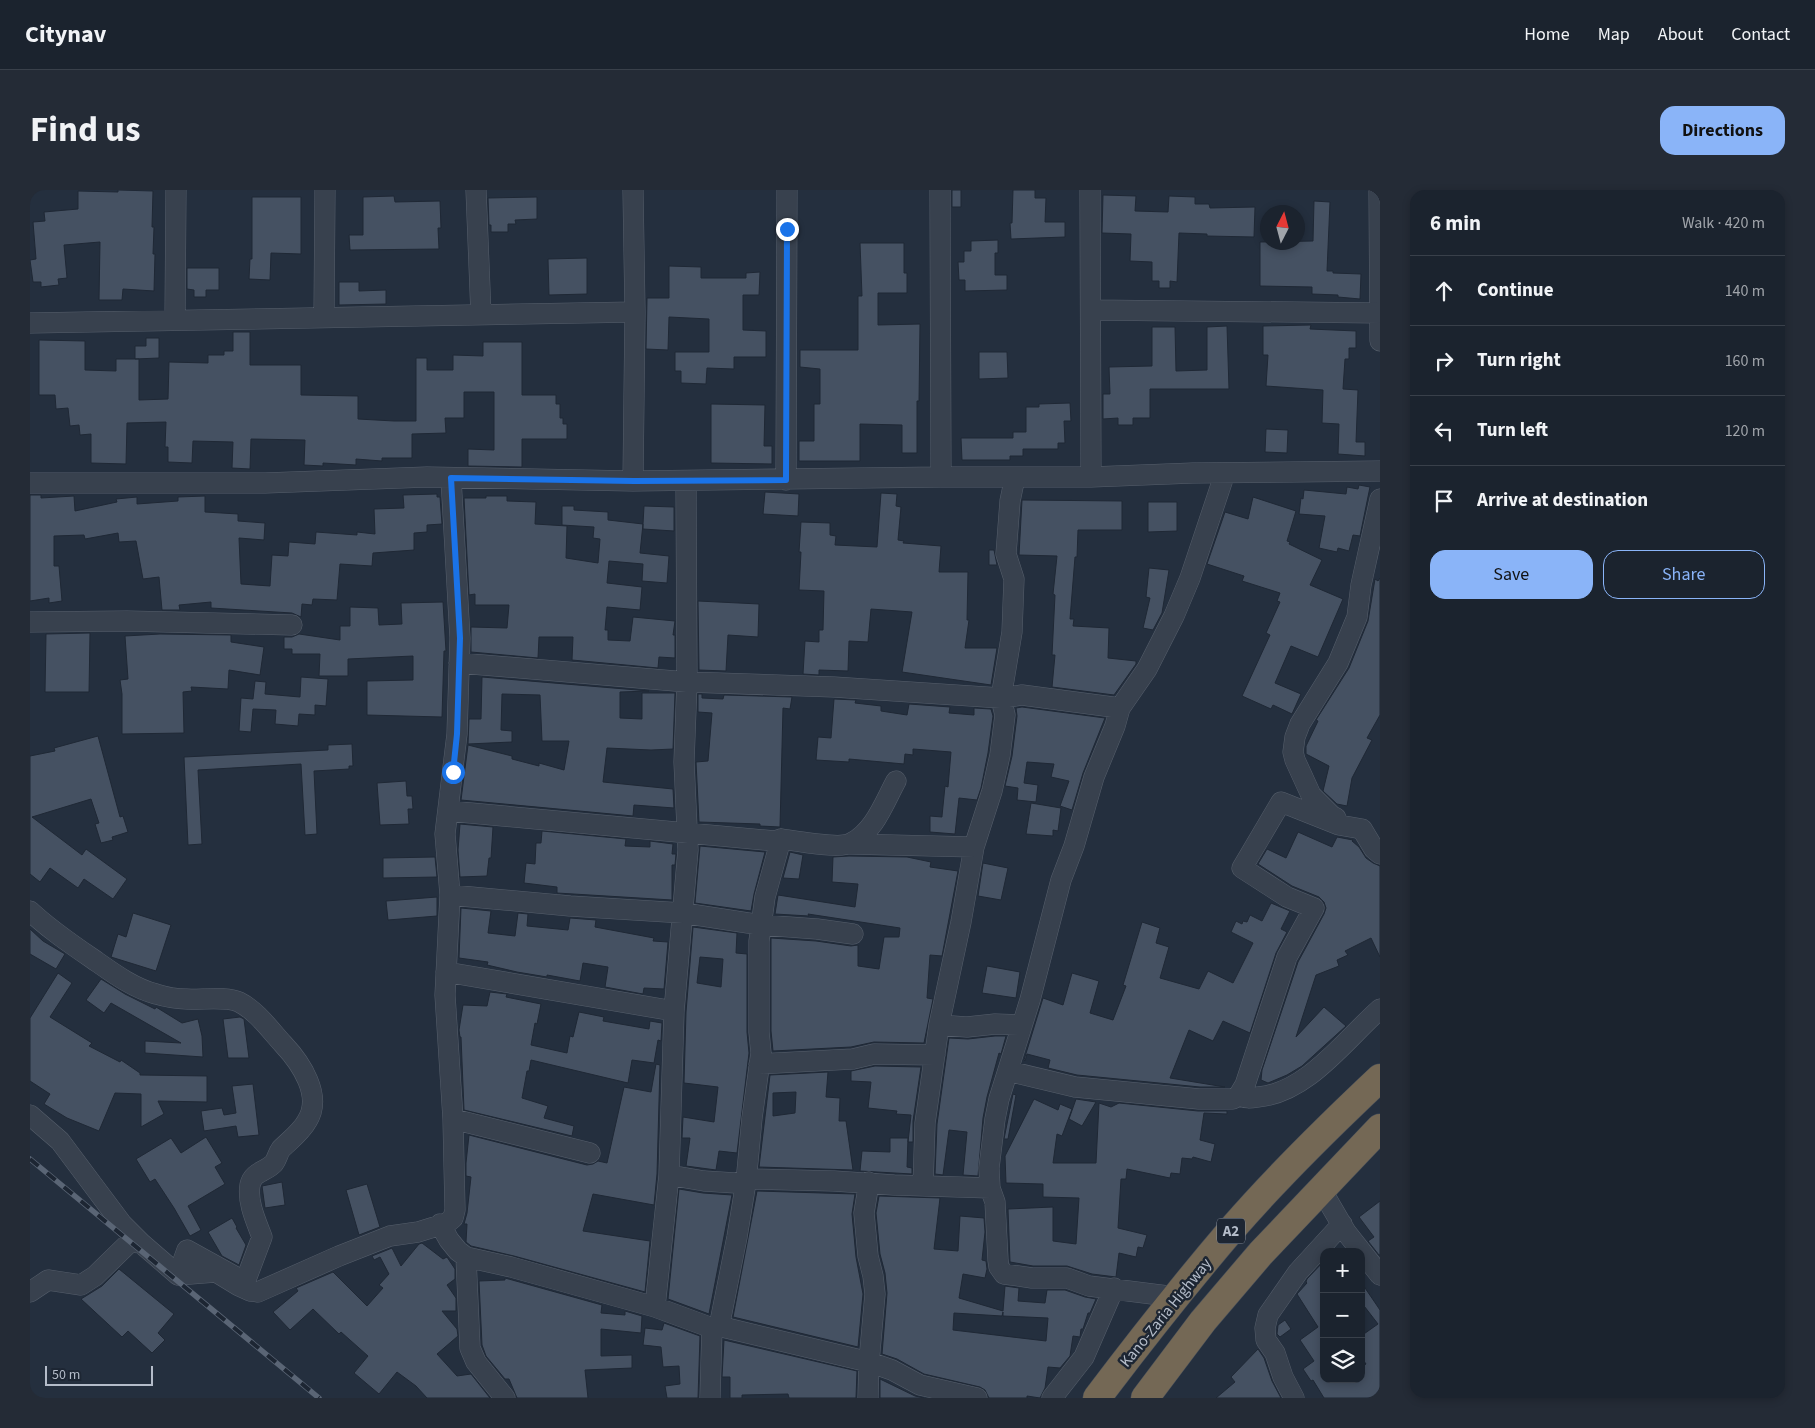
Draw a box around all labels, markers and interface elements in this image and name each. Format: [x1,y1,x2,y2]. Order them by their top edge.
text: Citynav [25,17,106,52]
text: Home [1524,22,1570,47]
text: Map [1598,22,1630,47]
text: About [1658,22,1703,47]
text: Contact [1731,22,1790,47]
text: Find us [30,105,140,155]
button: Directions [1660,106,1785,155]
north arrow [1260,205,1305,250]
text: 6 min [1430,208,1481,238]
text: Walk · 420 m [1682,212,1765,234]
route end [776,218,799,241]
icon: ahead [1430,277,1458,305]
text: Continue [1477,277,1554,304]
text: 140 m [1725,280,1765,302]
icon: right [1430,347,1458,375]
text: Turn right [1477,347,1561,374]
text: 160 m [1725,350,1765,372]
icon: left [1430,417,1458,445]
text: Turn left [1477,417,1548,444]
text: 120 m [1725,420,1765,442]
icon: arrive [1430,487,1458,515]
text: Arrive at destination [1477,487,1648,514]
button: Save [1430,550,1593,599]
button: Share [1603,550,1765,599]
route start [442,761,465,784]
road number: A2 [1217,1218,1245,1244]
map controls [1320,1248,1365,1383]
button: + [1320,1248,1365,1293]
street label: Kano-Zaria Highway [1115,1253,1217,1372]
button: − [1320,1293,1365,1338]
button: layers [1320,1338,1365,1383]
scale bar [45,1363,152,1386]
text: 50 m [52,1365,80,1385]

